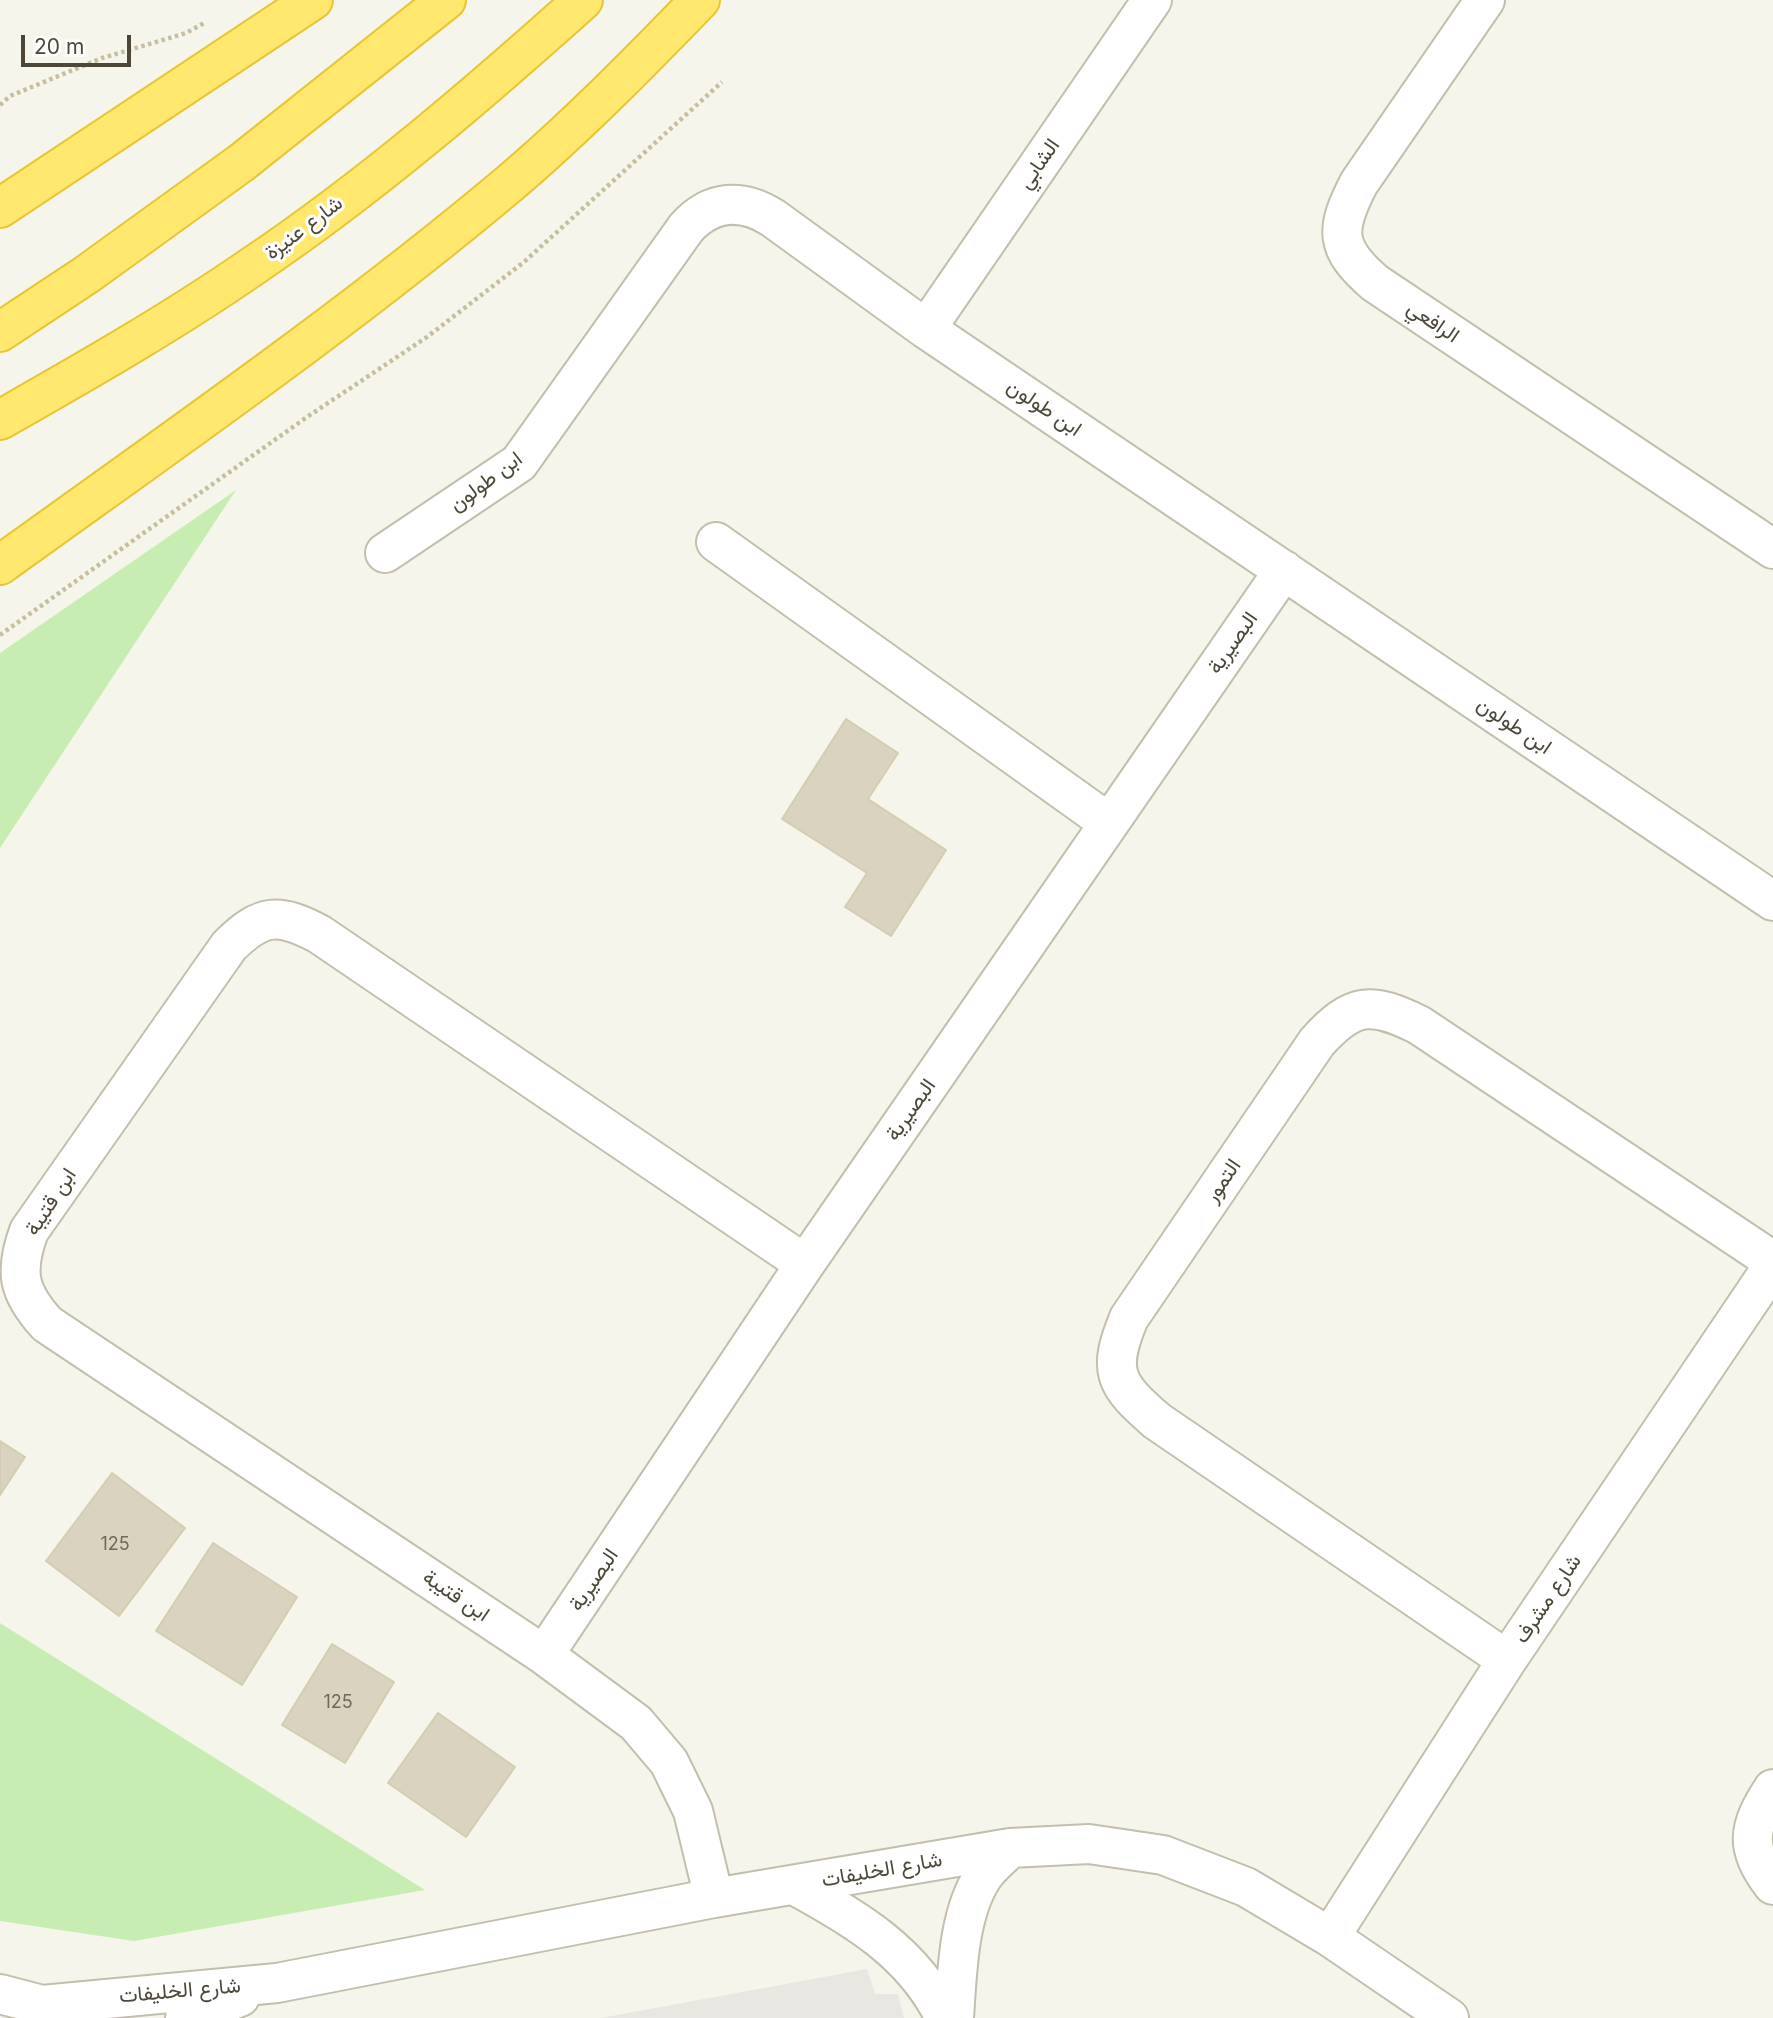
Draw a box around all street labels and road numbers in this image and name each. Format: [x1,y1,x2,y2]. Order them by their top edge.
street label: الشابي [1013,134,1065,194]
street label: شارع عنيزة [260,191,348,265]
street label: الرافعي [1402,295,1464,349]
street label: ابن طولون [1002,374,1086,442]
street label: ابن طولون [445,446,527,518]
street label: البصيرية [1203,607,1263,679]
street label: ابن طولون [1472,692,1556,760]
street label: البصيرية [881,1074,941,1146]
street label: التمور [1199,1154,1247,1208]
street label: ابن قتيبة [20,1164,82,1240]
street label: البصيرية [564,1544,624,1616]
street label: شارع مشرف [1509,1550,1587,1648]
street label: ابن قتيبة [418,1565,494,1627]
street label: شارع الخليفات [820,1847,944,1893]
street label: شارع الخليفات [118,1973,242,2009]

